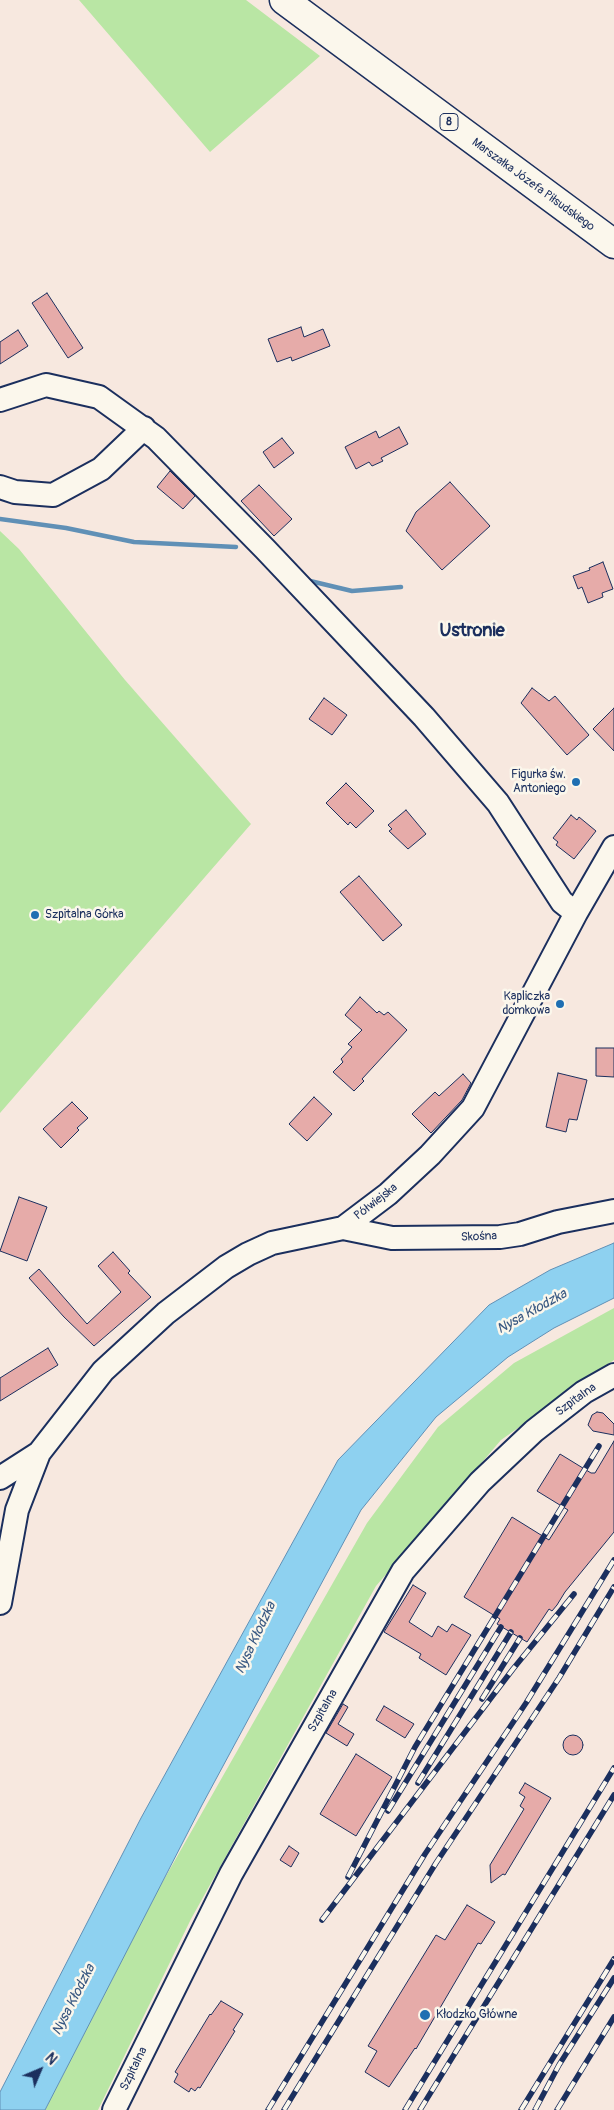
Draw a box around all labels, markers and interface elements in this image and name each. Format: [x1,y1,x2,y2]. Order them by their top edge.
road number: 8 [440,114,458,130]
street label: Marszałka Józefa Piłsudskiego [469,136,597,234]
district label: Ustronie [439,620,505,642]
place label: Figurka św. Antoniego [511,768,566,796]
marker: Figurka św. Antoniego [570,776,582,788]
place label: Szpitalna Górka [45,908,124,922]
marker: Szpitalna Górka [29,909,41,921]
place label: Kapliczka domkowa [503,990,550,1018]
marker: Kapliczka domkowa [554,998,566,1010]
street label: Półwiejska [351,1181,401,1223]
street label: Skośna [461,1229,497,1245]
water label: Nysa Kłodzka [494,1286,570,1338]
street label: Szpitalna [553,1380,599,1420]
water label: Nysa Kłodzka [232,1599,280,1677]
street label: Szpitalna [305,1687,341,1735]
water label: Nysa Kłodzka [49,1962,99,2038]
marker: Kłodzko Główne [418,2008,432,2022]
place label: Kłodzko Główne [436,2008,517,2022]
north arrow [15,2045,65,2095]
street label: Szpitalna [117,2045,151,2093]
text: N [42,2050,60,2068]

